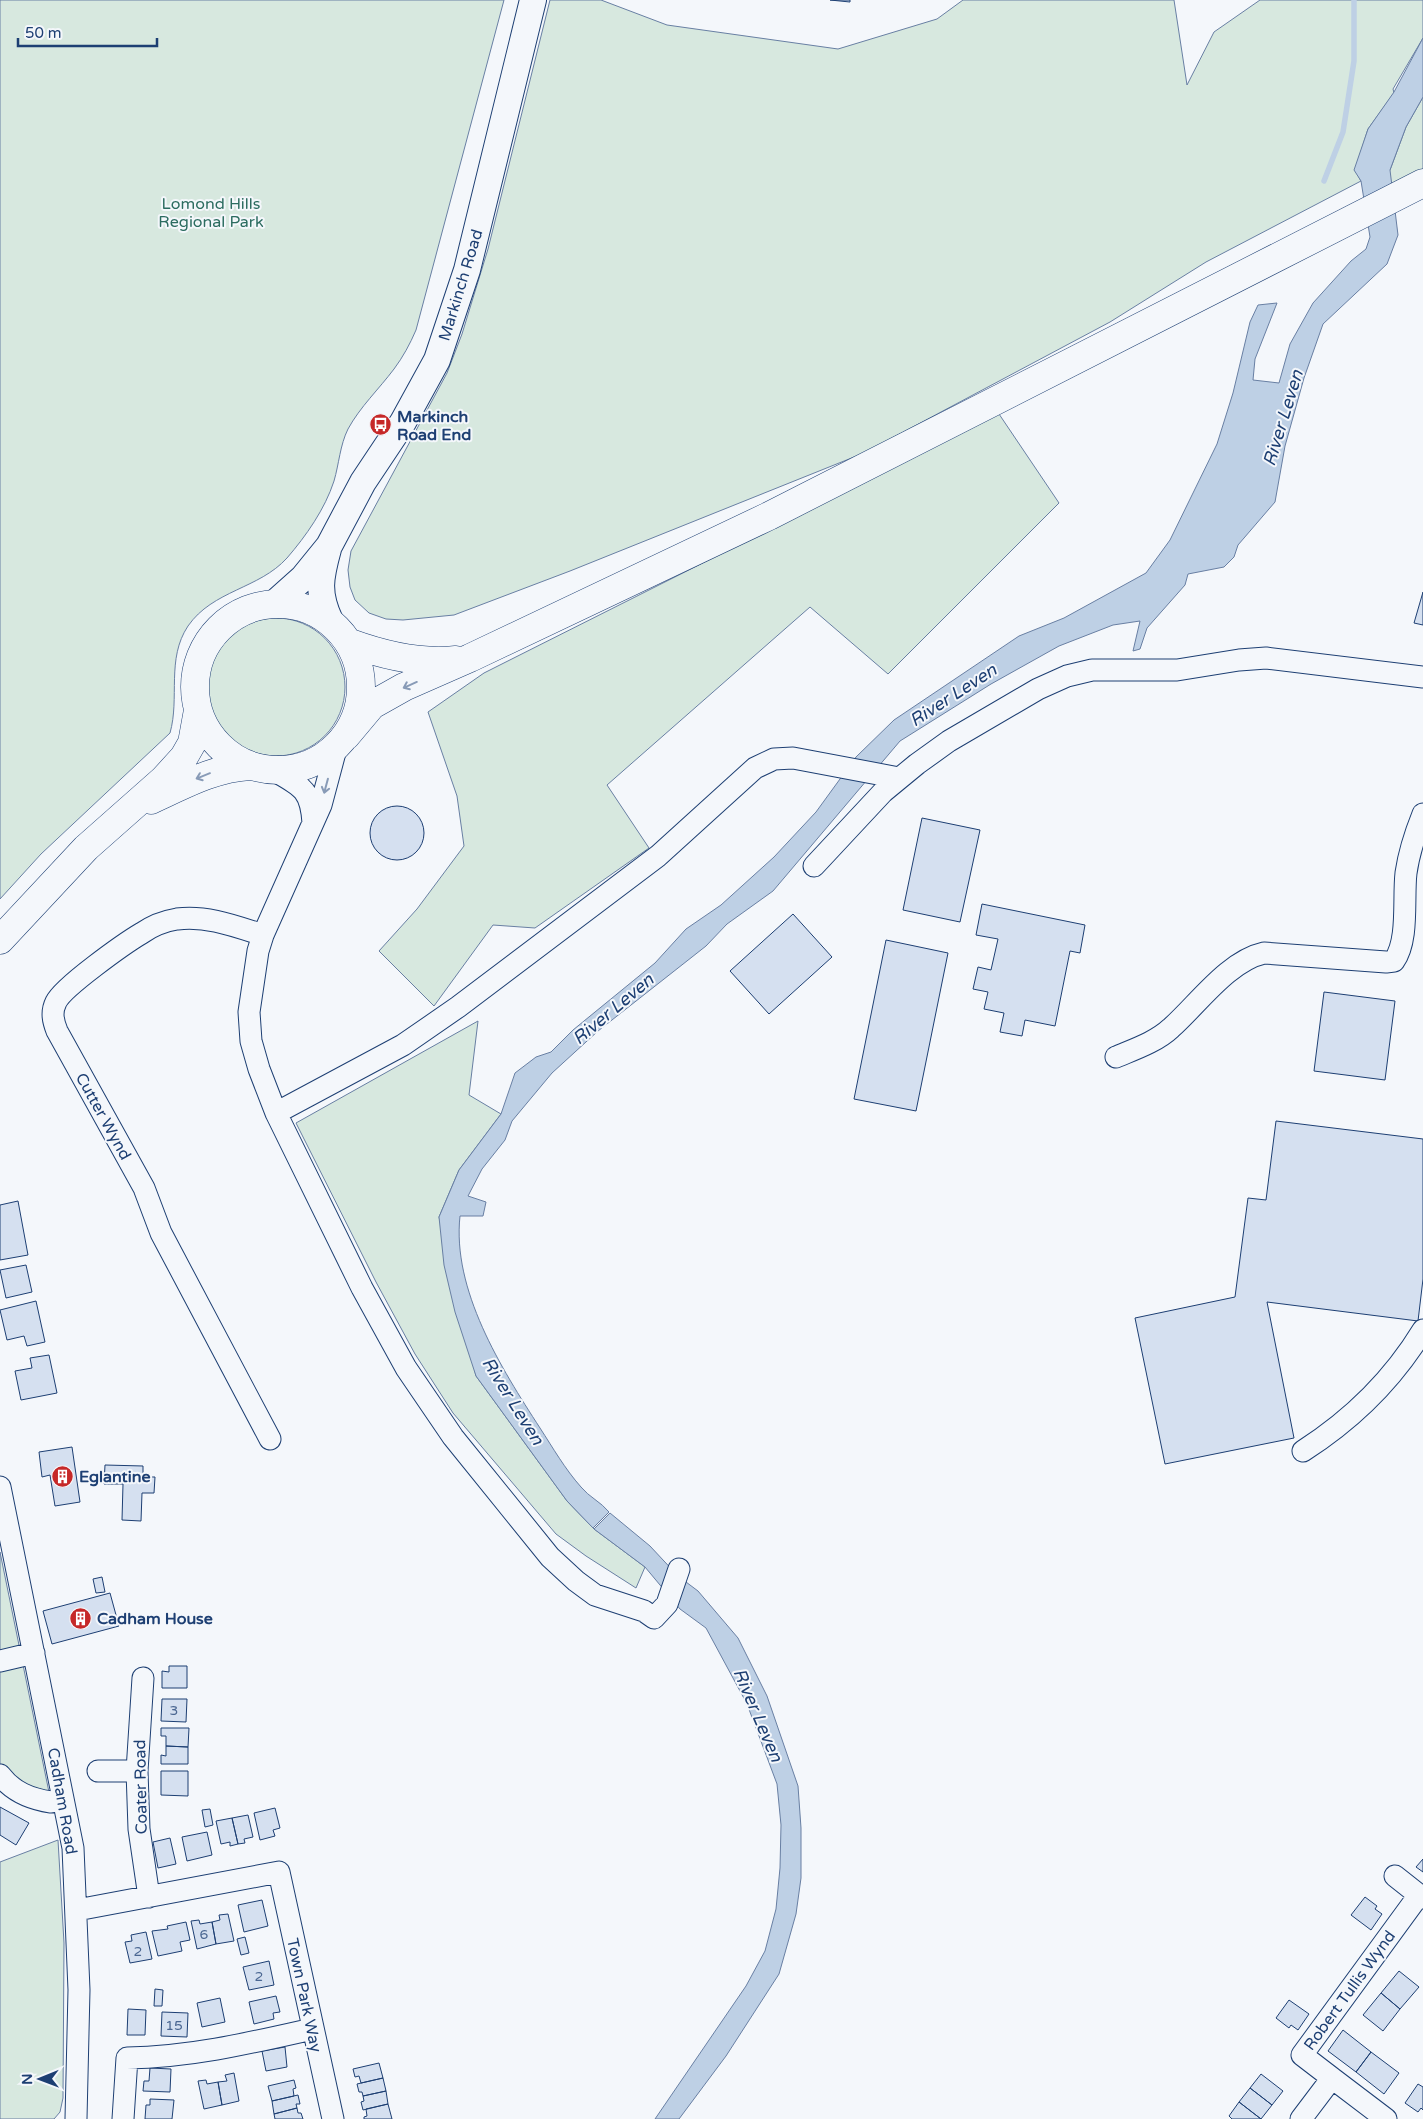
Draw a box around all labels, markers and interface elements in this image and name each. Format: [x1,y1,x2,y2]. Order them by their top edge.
scale bar [18,15,156,47]
text: 50 m [25,24,62,42]
park label: Lomond Hills Regional Park [158,194,264,232]
street label: Markinch Road [434,227,487,344]
water label: River Leven [1258,366,1308,469]
place label: Markinch Road End [397,407,471,445]
bus stop icon: Markinch Road End [369,413,393,437]
water label: River Leven [905,658,1002,731]
one-way arrow [403,681,418,690]
one-way arrow [196,772,211,781]
one-way arrow [321,777,331,793]
water label: River Leven [568,968,659,1049]
street label: Cutter Wynd [71,1069,135,1164]
water label: River Leven [477,1353,549,1450]
building icon: Eglantine [51,1464,75,1488]
place label: Eglantine [79,1467,151,1487]
building icon: Cadham House [69,1606,93,1630]
place label: Cadham House [97,1609,213,1629]
water label: River Leven [728,1665,788,1766]
house number: 3 [170,1702,178,1719]
street label: Coater Road [130,1739,152,1835]
street label: Cadham Road [43,1746,81,1856]
house number: 6 [200,1926,209,1943]
street label: Robert Tullis Wynd [1300,1927,1400,2054]
street label: Town Park Way [282,1936,326,2055]
house number: 2 [134,1943,142,1960]
house number: 2 [255,1968,263,1985]
house number: 15 [165,2017,183,2034]
north arrow [15,2054,65,2104]
text: N [19,2073,36,2085]

